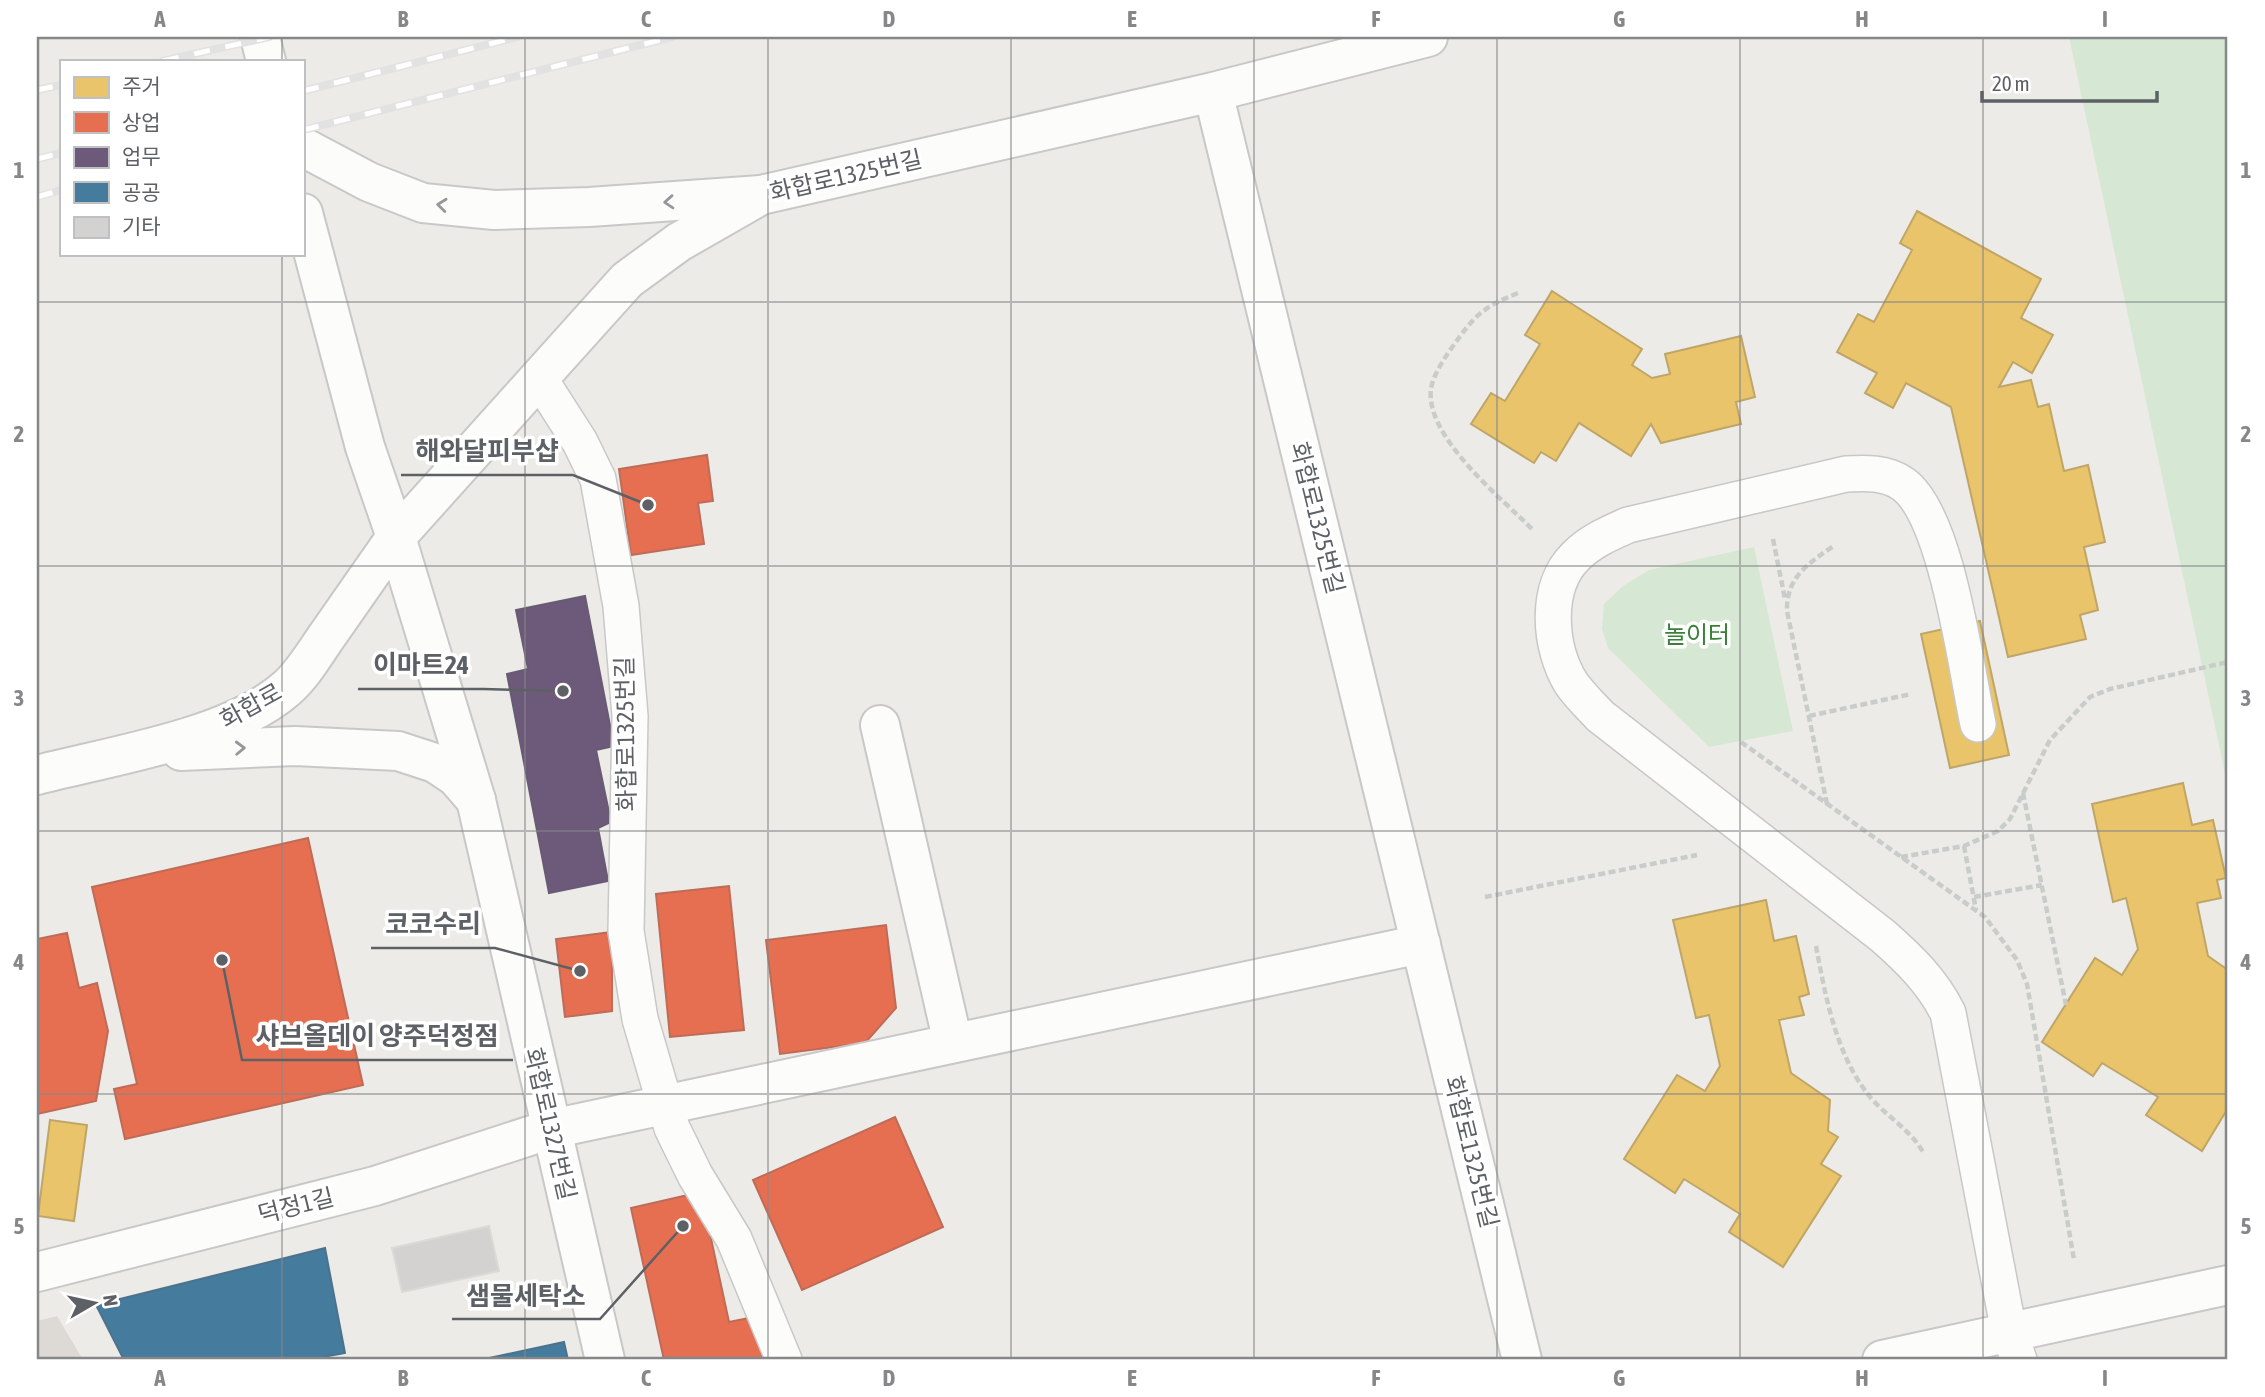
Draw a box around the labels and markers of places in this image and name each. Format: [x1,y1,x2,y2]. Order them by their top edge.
callout: 해와달피부샵 [401,428,573,475]
callout: 이마트24 [358,642,483,689]
callout: 코코수리 [371,901,495,948]
callout: 샤브올데이 양주덕정점 [242,1013,513,1060]
callout: 샘물세탁소 [452,1272,600,1319]

